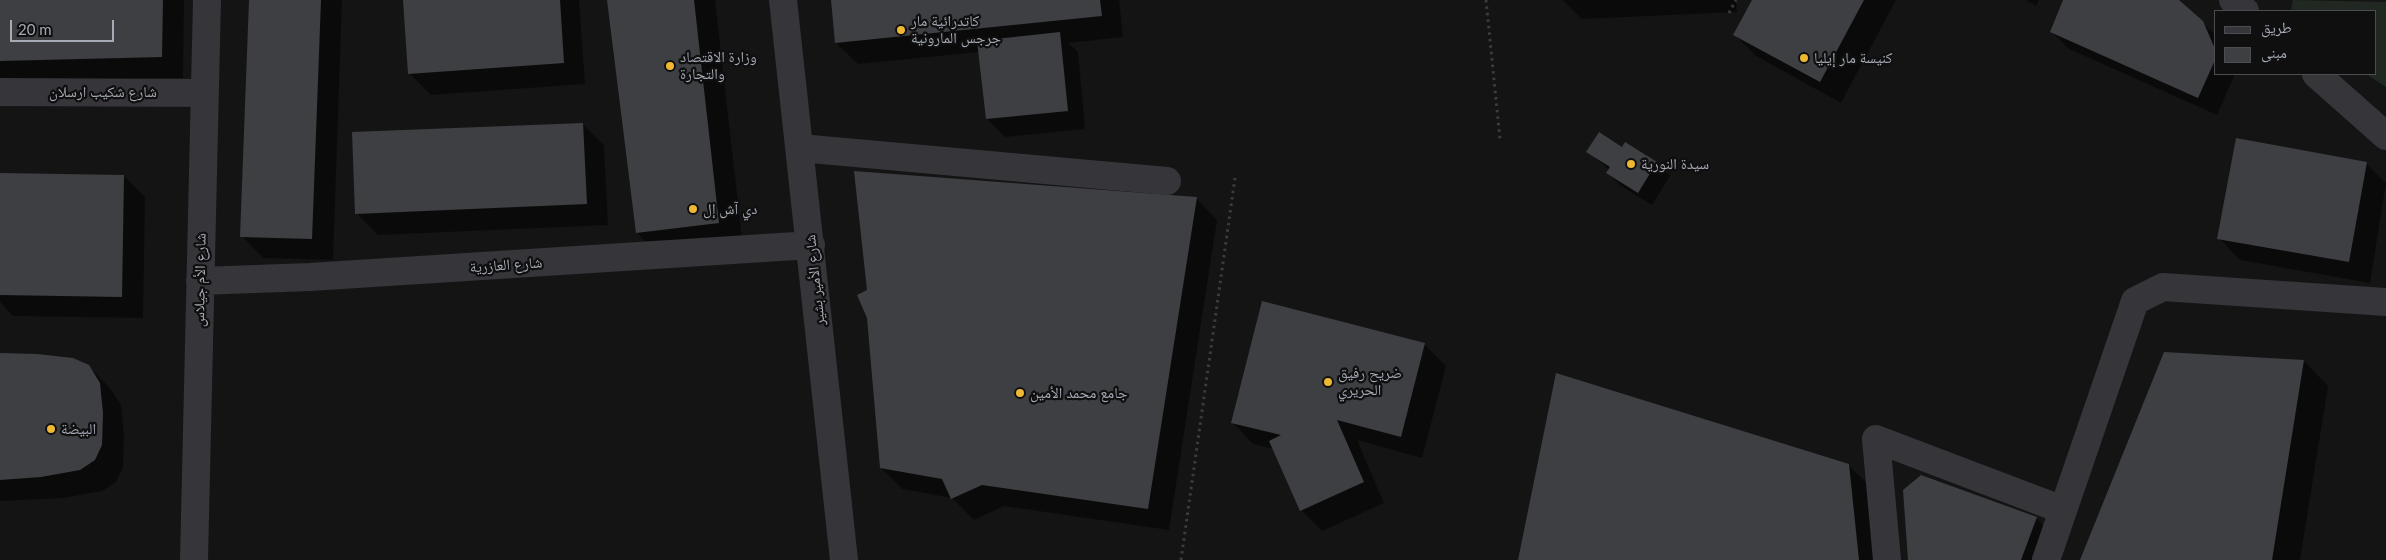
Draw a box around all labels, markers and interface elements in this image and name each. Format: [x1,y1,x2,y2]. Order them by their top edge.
scale bar [12,10,116,42]
legend [2214,10,2376,75]
place label: كاتدرائية مار جرجس المارونية [911,12,1001,47]
text: طريق [2261,18,2292,36]
text: 20 m [18,20,52,38]
marker: كاتدرائية مار جرجس المارونية [895,24,907,36]
text: مبنى [2261,43,2287,61]
place label: وزارة الاقتصاد والتجارة [680,48,757,83]
place label: كنيسة مار إيليا [1814,49,1892,67]
marker: كنيسة مار إيليا [1798,52,1810,64]
marker: وزارة الاقتصاد والتجارة [664,60,676,72]
street label: شارع شكيب ارسلان [49,83,157,101]
place label: سيدة النورية [1641,155,1709,173]
marker: سيدة النورية [1625,158,1637,170]
place label: دي آش إل [703,200,757,218]
marker: دي آش إل [687,203,699,215]
street label: شارع الأم جيلاس [190,233,210,327]
street label: شارع الأمير بشير [801,234,829,326]
street label: شارع العازرية [469,253,543,277]
place label: ضريح رفيق الحريري [1338,364,1402,399]
marker: ضريح رفيق الحريري [1322,376,1334,388]
place label: جامع محمد الأمين [1030,384,1127,402]
marker: جامع محمد الأمين [1014,387,1026,399]
place label: البيضة [61,420,96,438]
marker: البيضة [45,423,57,435]

